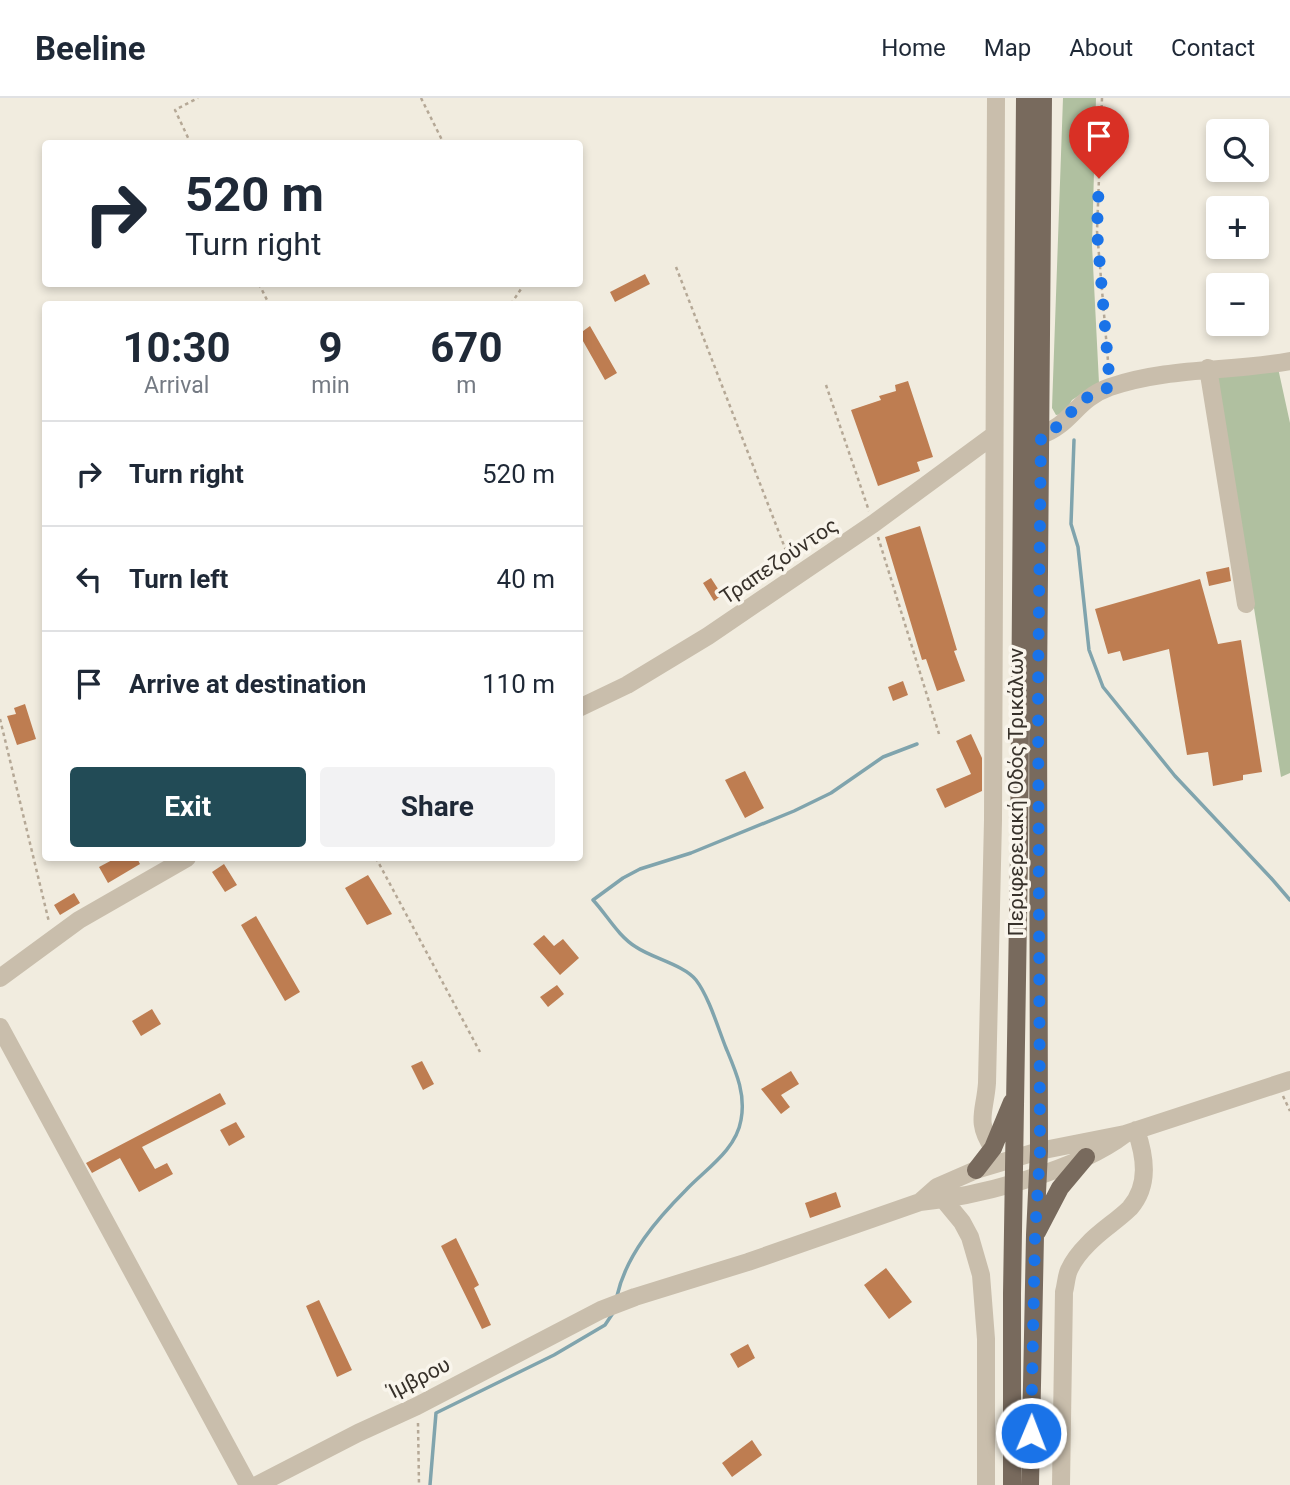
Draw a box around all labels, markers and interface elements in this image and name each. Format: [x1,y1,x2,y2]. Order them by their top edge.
text: Beeline [35,29,146,68]
text: Home [881,34,946,62]
text: Map [984,34,1031,62]
text: About [1069,34,1133,62]
text: Contact [1171,34,1255,62]
pin [1069,106,1129,178]
icon: arrive [1080,117,1118,155]
map controls [1206,119,1269,336]
button: search [1206,119,1269,182]
text: 520 m [185,166,324,223]
icon: right [70,168,161,259]
button: + [1206,196,1269,259]
text: Turn right [185,225,321,263]
button: − [1206,273,1269,336]
text: 10:30 [123,323,231,372]
text: 9 [318,323,343,372]
text: 670 [430,323,503,372]
text: Arrival [144,372,209,399]
text: min [311,372,350,399]
text: m [456,372,476,399]
icon: right [70,455,108,493]
text: Turn right [129,459,244,489]
text: 520 m [482,459,555,489]
street label: Τραπεζούντος [716,513,842,609]
icon: left [70,560,108,598]
text: Turn left [129,564,228,594]
text: 40 m [497,564,555,594]
street label: Περιφερειακή Οδός Τρικάλων [1004,648,1028,936]
icon: arrive [70,665,108,703]
text: Arrive at destination [129,669,366,699]
text: 110 m [482,669,555,699]
button: Exit [70,767,306,847]
button: Share [320,767,555,847]
street label: Ίμβρου [383,1352,454,1404]
position arrow [994,1396,1068,1470]

